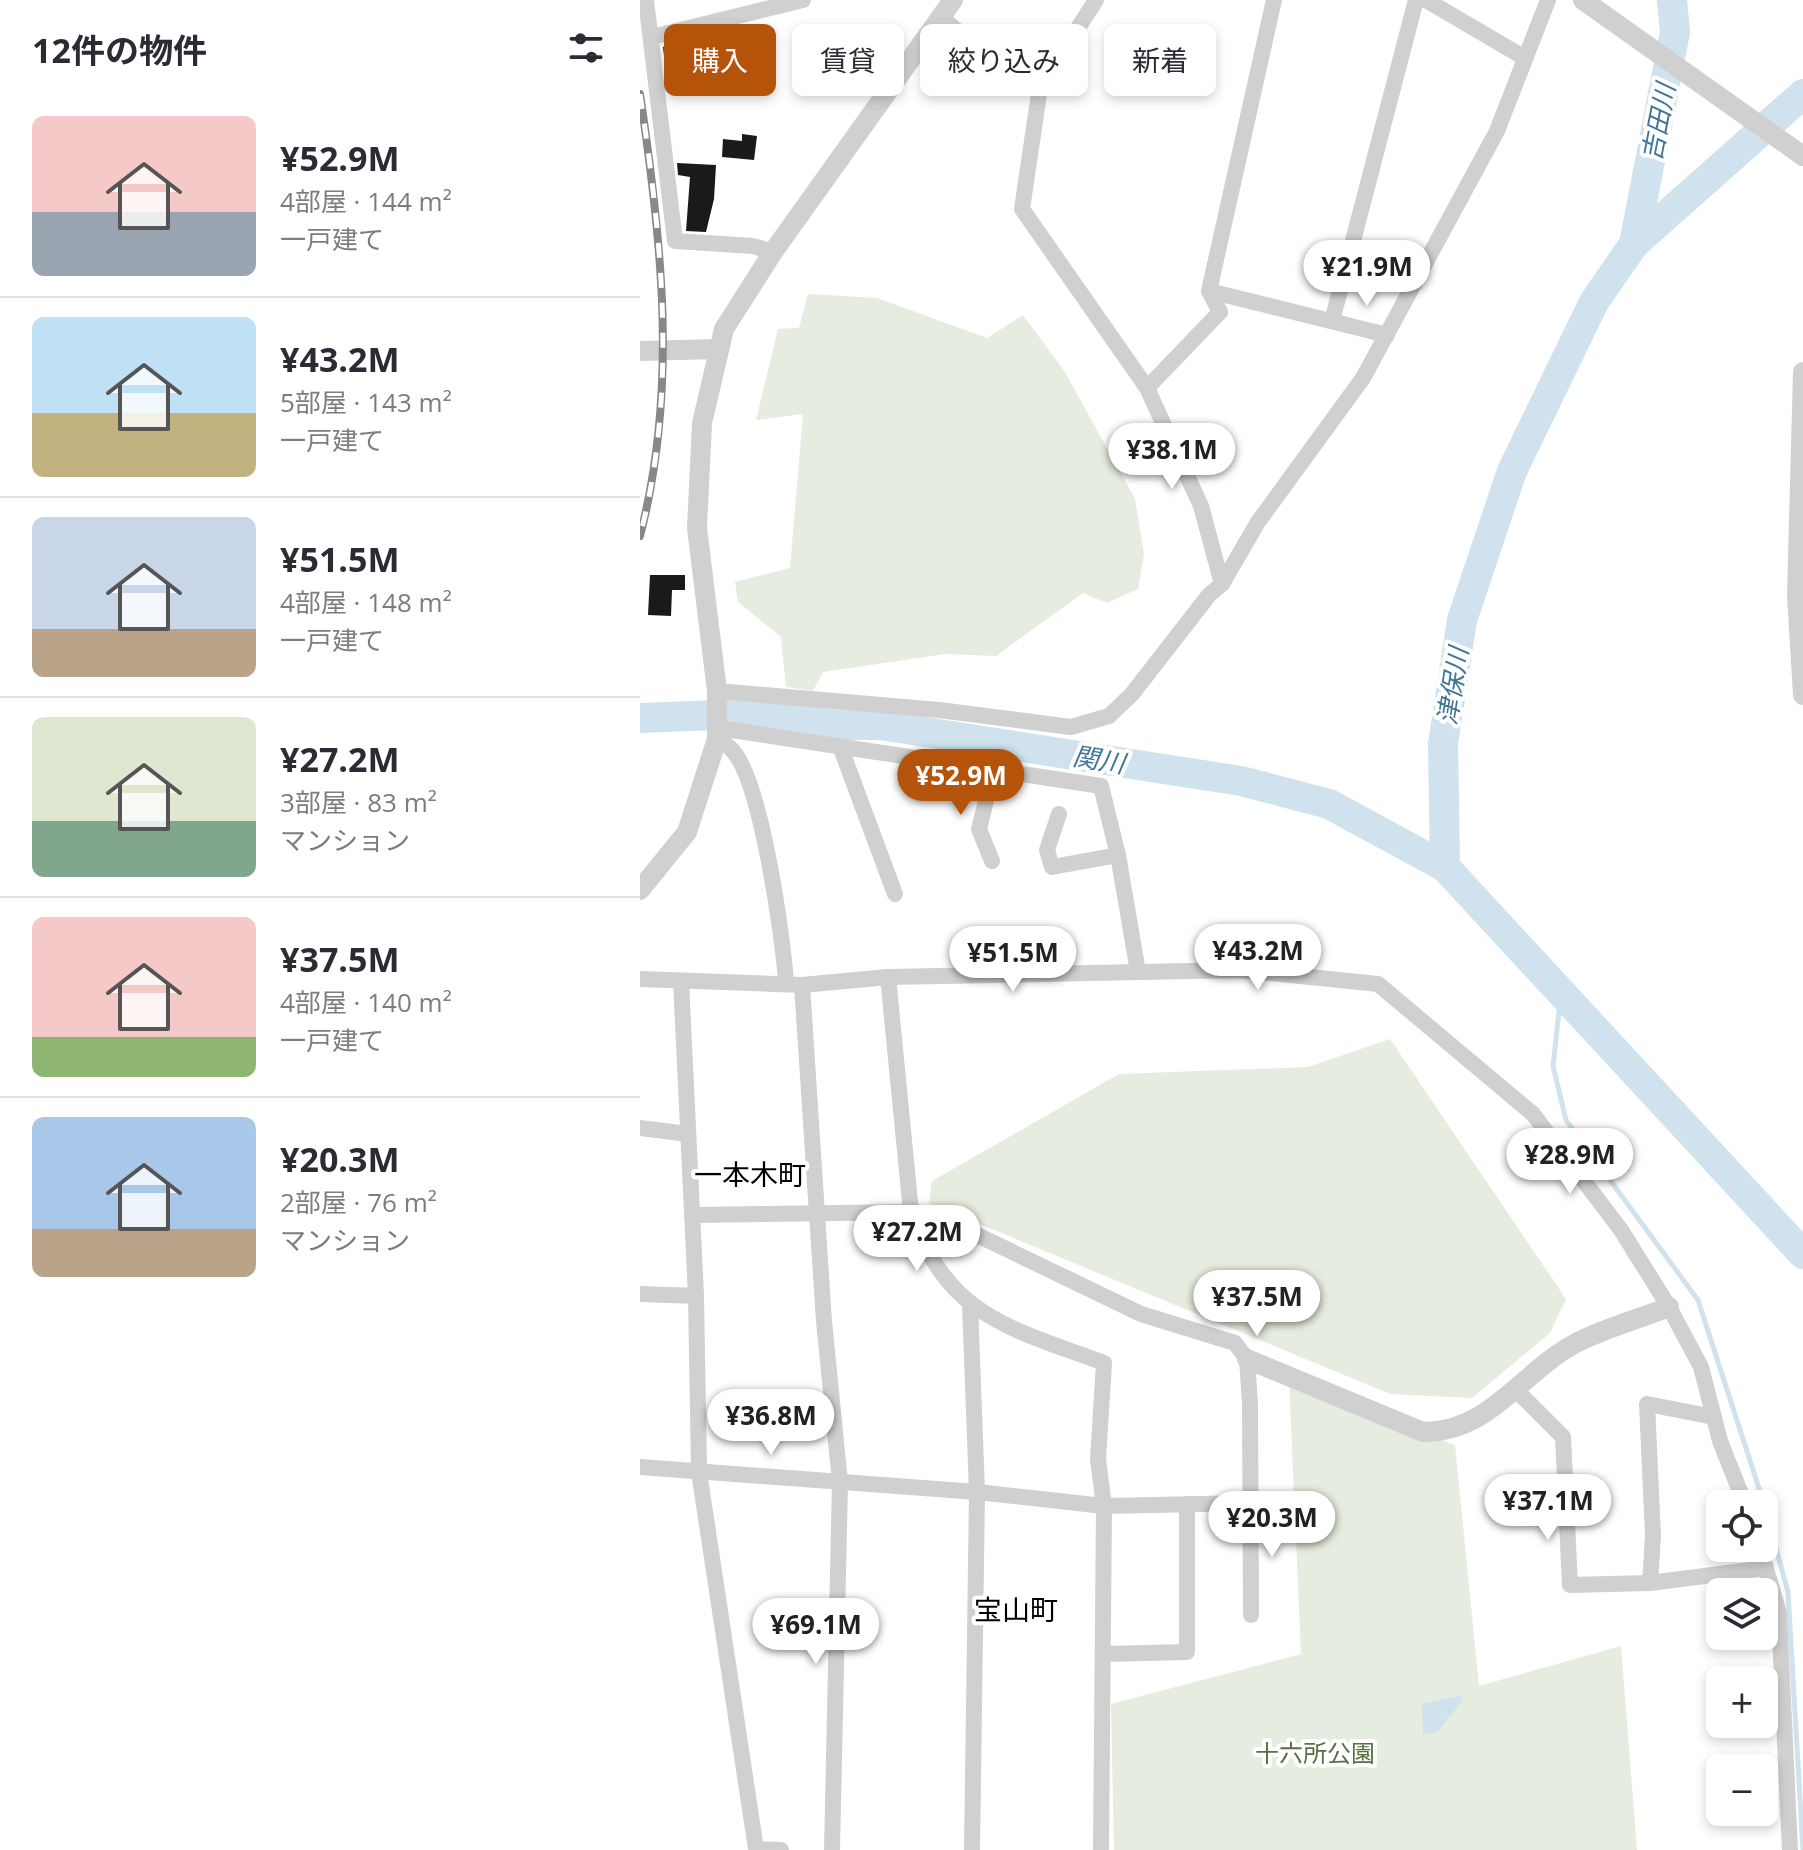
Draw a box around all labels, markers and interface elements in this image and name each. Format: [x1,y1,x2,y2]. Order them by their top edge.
chip: 購入 [664,24,776,96]
chip: 賃貸 [792,24,904,96]
chip: 絞り込み [920,24,1088,96]
chip: 新着 [1104,24,1216,96]
icon: filters [564,26,608,70]
text: 12件の物件 [32,27,207,73]
water label: 吉田川 [1633,77,1684,164]
text: ¥52.9M [280,135,400,181]
icon: home [96,148,192,244]
text: 4部屋 · 144 m² [280,183,452,219]
text: 一戸建て [280,221,384,257]
pin: ¥21.9M [1302,240,1432,308]
text: ¥21.9M [1321,248,1413,284]
text: ¥43.2M [280,336,400,382]
icon: home [96,349,192,445]
text: 5部屋 · 143 m² [280,384,452,420]
text: 一戸建て [280,422,384,458]
pin: ¥38.1M [1107,423,1237,491]
text: ¥38.1M [1126,431,1218,467]
text: ¥51.5M [280,536,400,582]
icon: home [96,549,192,645]
text: 4部屋 · 148 m² [280,584,452,620]
text: 一戸建て [280,622,384,658]
water label: 津保川 [1428,642,1476,727]
text: ¥27.2M [280,736,400,782]
water label: 関川 [1070,737,1130,781]
icon: home [96,749,192,845]
pin: ¥52.9M [896,749,1026,817]
text: ¥52.9M [915,757,1007,793]
text: 3部屋 · 83 m² [280,784,437,820]
text: マンション [280,822,410,858]
pin: ¥43.2M [1193,924,1323,992]
pin: ¥51.5M [948,926,1078,994]
text: ¥43.2M [1212,932,1304,968]
text: ¥51.5M [967,934,1059,970]
text: ¥37.5M [280,936,400,982]
icon: home [96,949,192,1045]
text: 4部屋 · 140 m² [280,984,452,1020]
text: 一戸建て [280,1022,384,1058]
pin: ¥28.9M [1505,1128,1635,1196]
text: ¥20.3M [280,1136,400,1182]
text: ¥28.9M [1524,1136,1616,1172]
icon: home [96,1149,192,1245]
district label: 一本木町 [694,1155,806,1193]
text: 2部屋 · 76 m² [280,1184,437,1220]
pin: ¥27.2M [852,1205,982,1273]
text: ¥27.2M [871,1213,963,1249]
text: マンション [280,1222,410,1258]
pin: ¥37.5M [1192,1270,1322,1338]
text: ¥37.5M [1211,1278,1303,1314]
pin: ¥36.8M [706,1389,836,1457]
text: ¥36.8M [725,1397,817,1433]
pin: ¥37.1M [1483,1474,1613,1542]
text: ¥37.1M [1502,1482,1594,1518]
map controls [1706,1490,1778,1826]
button: locate [1706,1490,1778,1562]
pin: ¥20.3M [1207,1491,1337,1559]
text: ¥20.3M [1226,1499,1318,1535]
button: layers [1706,1578,1778,1650]
district label: 宝山町 [974,1590,1058,1628]
pin: ¥69.1M [751,1598,881,1666]
text: ¥69.1M [770,1606,862,1642]
button: + [1706,1666,1778,1738]
park label: 十六所公園 [1255,1736,1375,1769]
button: − [1706,1754,1778,1826]

